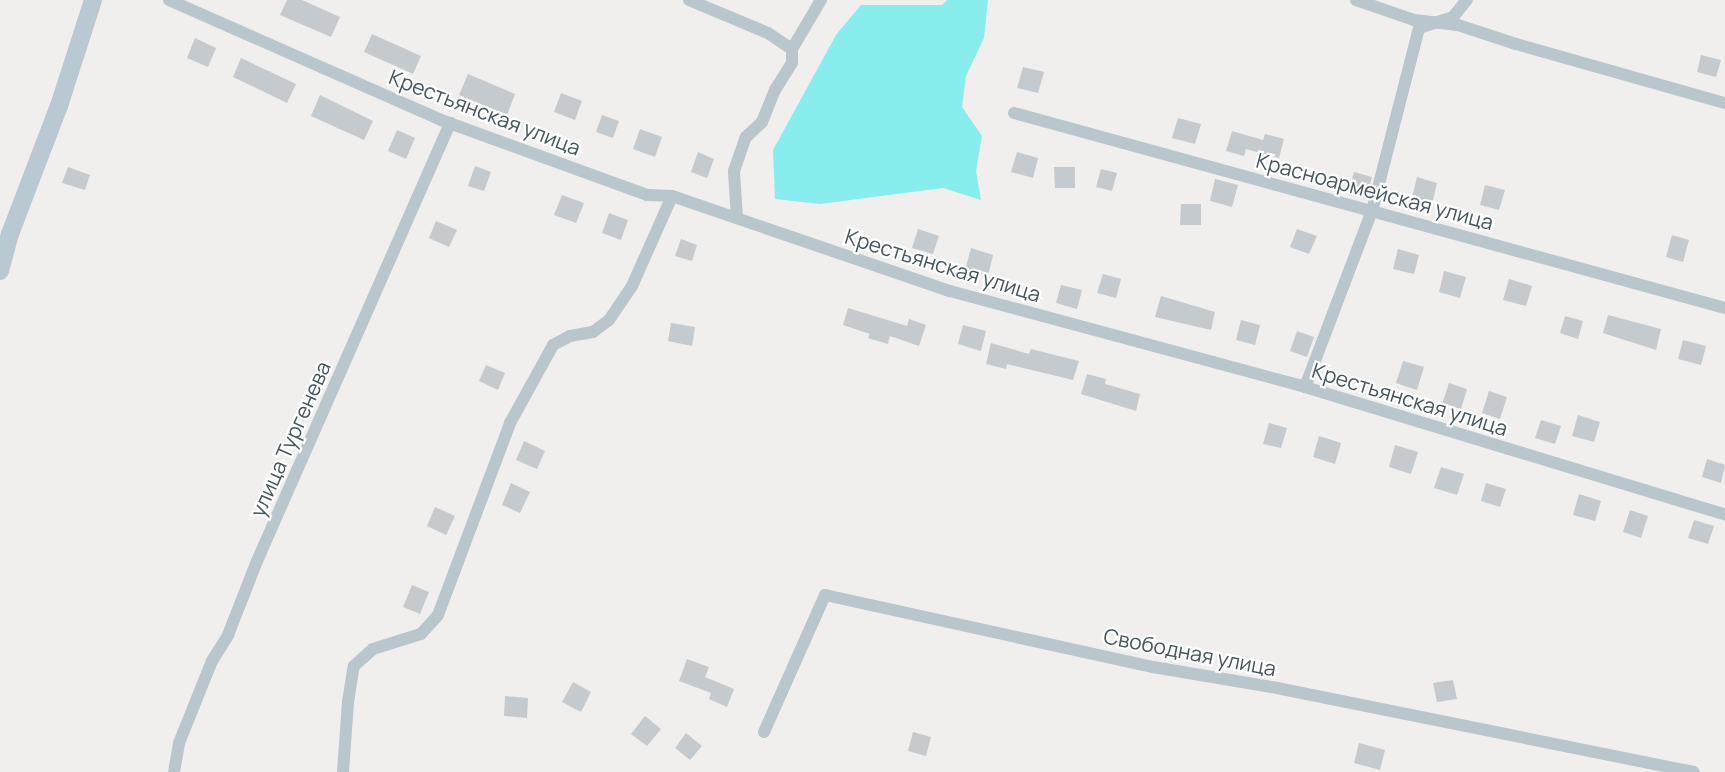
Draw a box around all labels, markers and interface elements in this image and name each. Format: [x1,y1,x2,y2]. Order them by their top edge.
street label: Крестьянская улица [386,64,584,160]
street label: Красноармейская улица [1254,147,1496,235]
street label: Крестьянская улица [842,223,1044,307]
street label: улица Тургенева [244,357,336,521]
street label: Крестьянская улица [1309,357,1511,441]
street label: Свободная улица [1102,623,1278,681]

